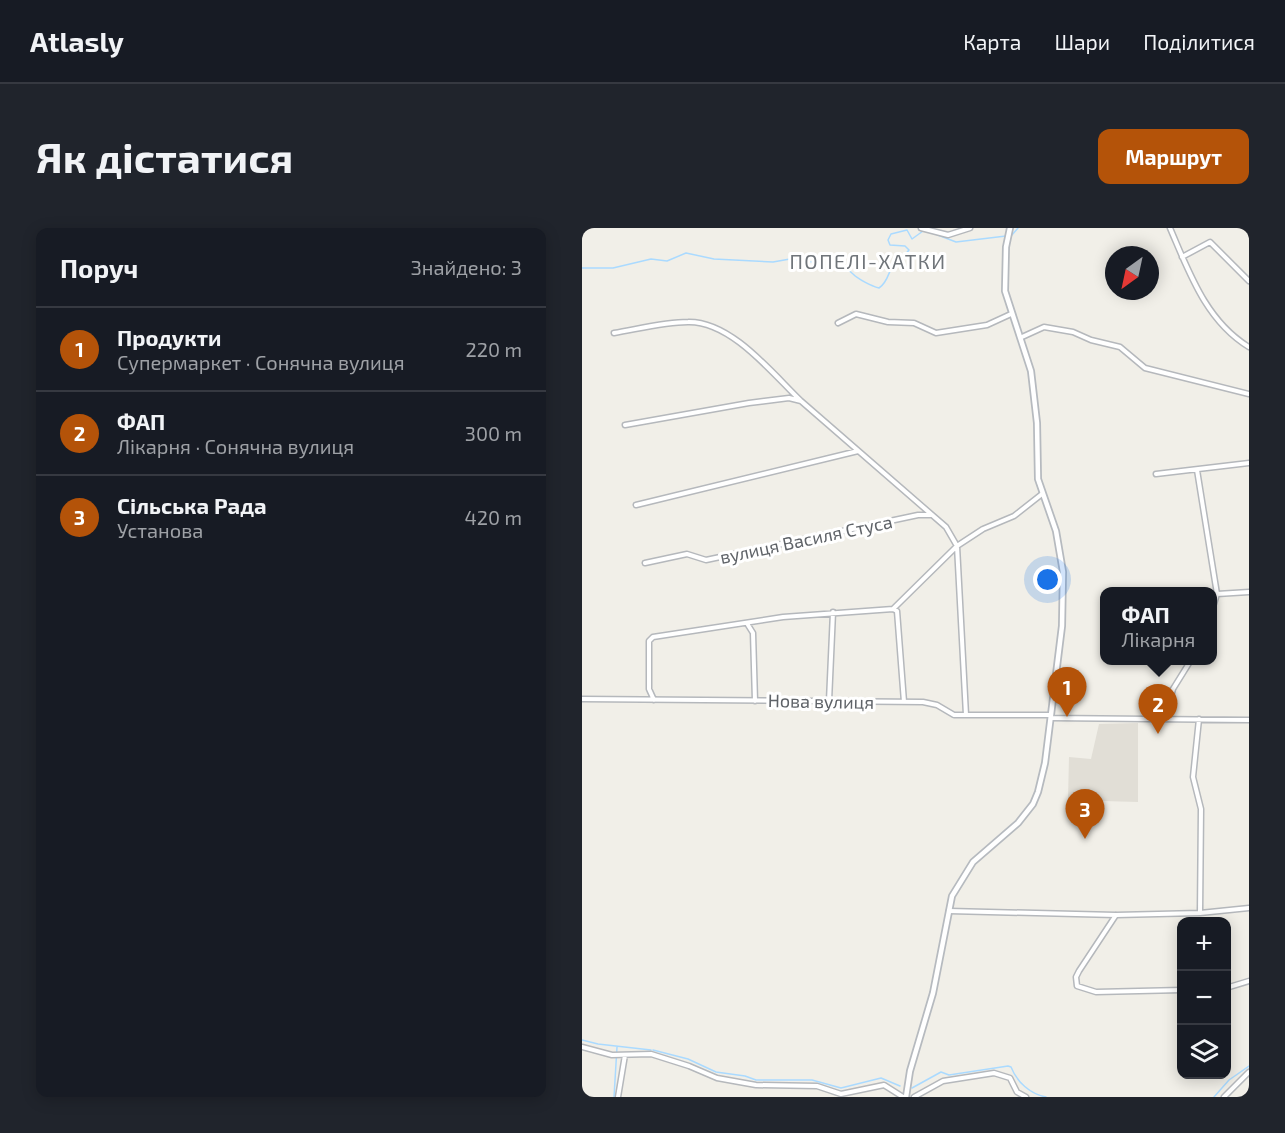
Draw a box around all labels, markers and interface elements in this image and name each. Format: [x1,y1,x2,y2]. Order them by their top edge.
text: Atlasly [30,24,124,58]
text: Карта [963,29,1021,54]
text: Шари [1054,29,1110,54]
text: Поділитися [1143,29,1255,54]
button: Маршрут [1098,129,1249,184]
text: Як дістатися [36,131,293,181]
north arrow [1105,246,1159,300]
district label: ПОПЕЛІ-ХАТКИ [789,249,947,273]
text: Поруч [60,252,138,283]
text: Знайдено: 3 [411,255,522,279]
text: Продукти [117,324,221,350]
text: 1 [75,337,84,361]
text: 220 m [465,337,522,361]
text: Супермаркет · Сонячна вулиця [117,350,405,374]
text: ФАП [117,408,165,434]
text: 2 [74,421,85,445]
text: 300 m [465,421,522,445]
text: Лікарня · Сонячна вулиця [117,434,354,458]
text: Сільська Рада [117,492,267,518]
text: 3 [74,505,85,529]
text: 420 m [464,505,522,529]
street label: вулиця Василя Стуса [718,510,894,568]
text: Установа [117,518,203,542]
your location [1033,565,1062,594]
popup [1100,587,1217,665]
text: ФАП [1122,601,1170,627]
text: Лікарня [1122,627,1195,651]
pin: 1 [1048,668,1086,717]
pin: 2 [1138,684,1178,734]
street label: Нова вулиця [768,689,874,713]
pin: 3 [1066,790,1104,839]
map controls [1177,917,1231,1079]
button: + [1177,917,1231,971]
button: − [1177,971,1231,1025]
button: layers [1177,1025,1231,1079]

